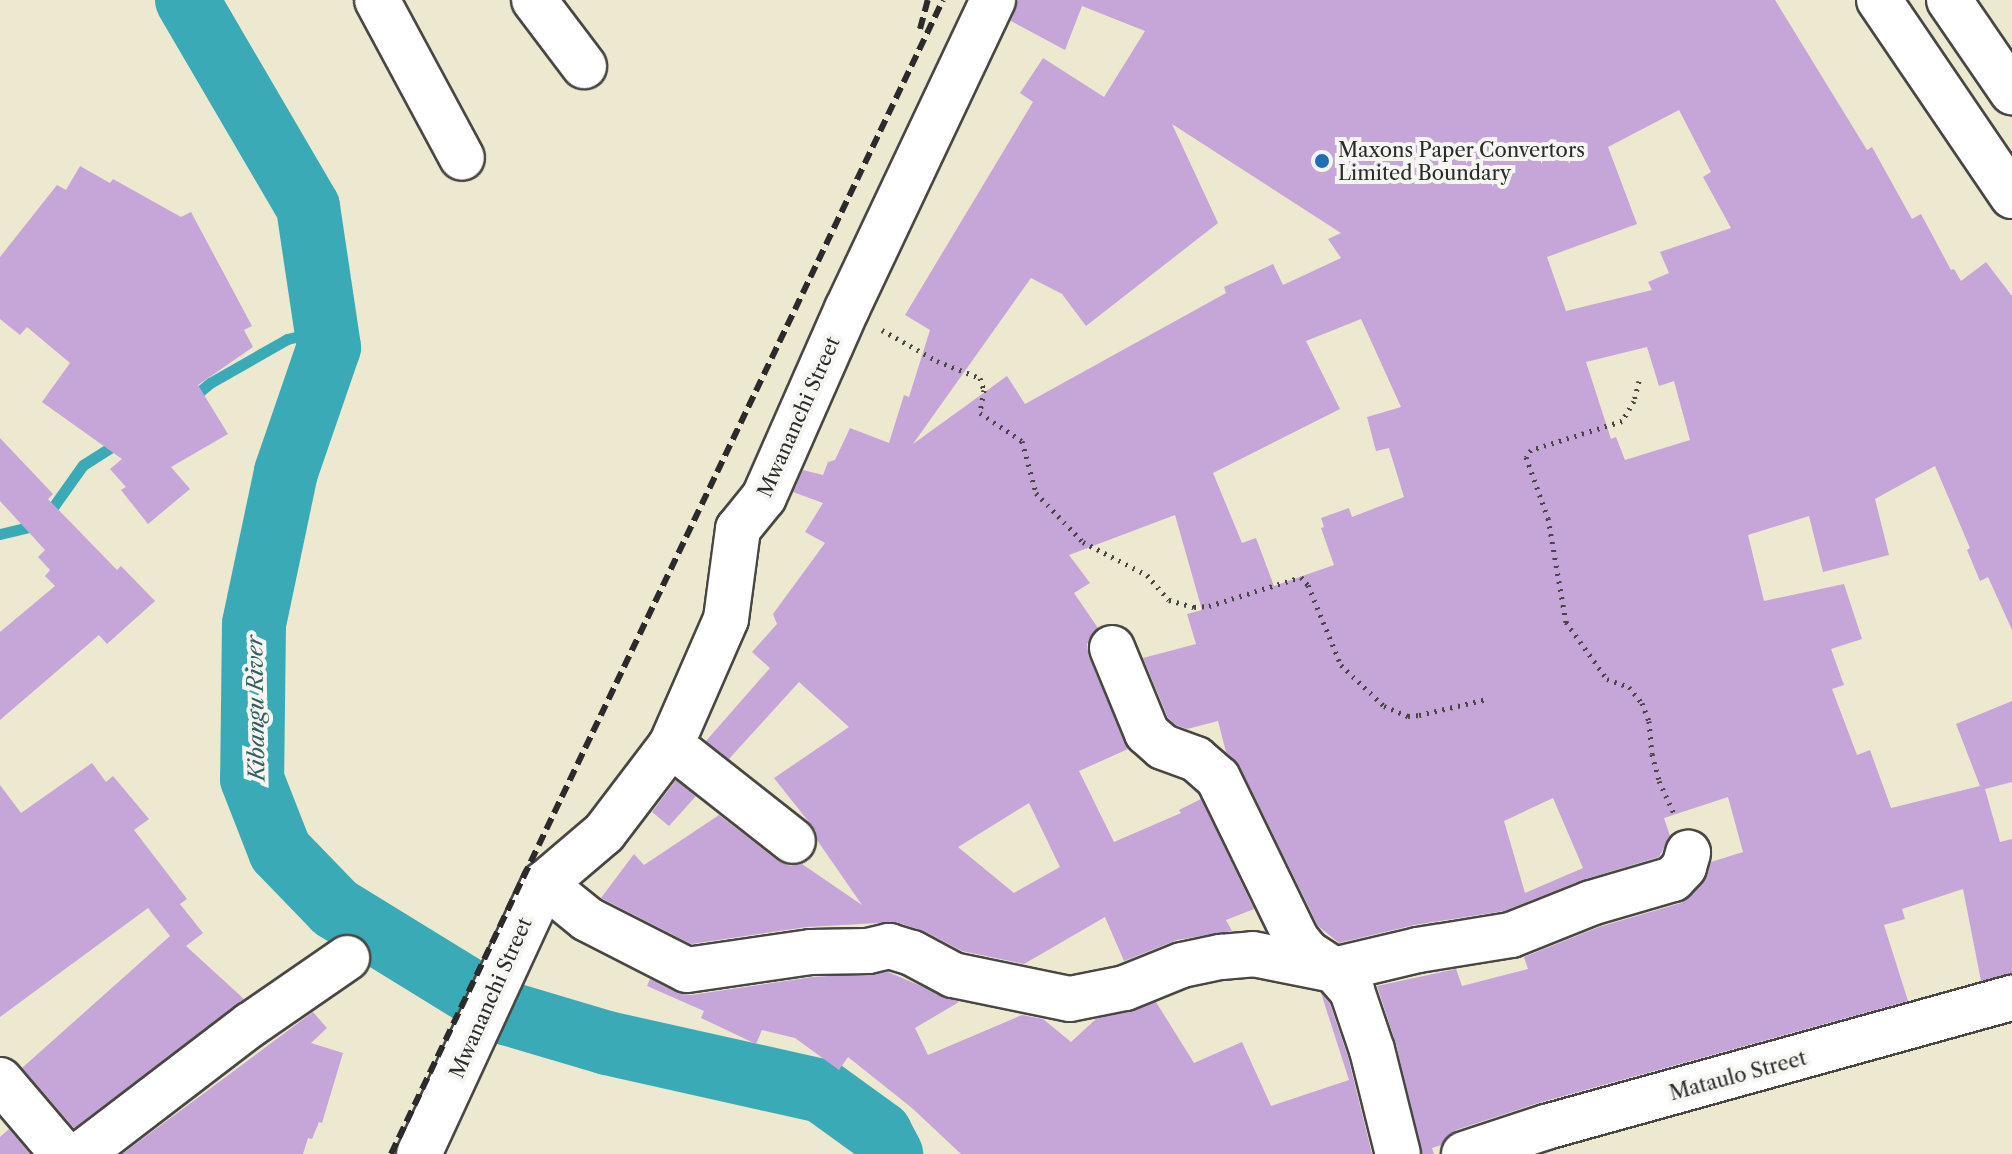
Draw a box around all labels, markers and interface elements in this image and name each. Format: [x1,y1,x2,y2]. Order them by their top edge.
place label: Maxons Paper Convertors Limited Boundary [1338,138,1585,185]
marker: Maxons Paper Convertors Limited Boundary [1313,152,1331,170]
street label: Mwananchi Street [753,333,845,501]
water label: Kibangu River [242,635,270,781]
street label: Mwananchi Street [445,914,537,1082]
street label: Mataulo Street [1667,1046,1809,1106]

